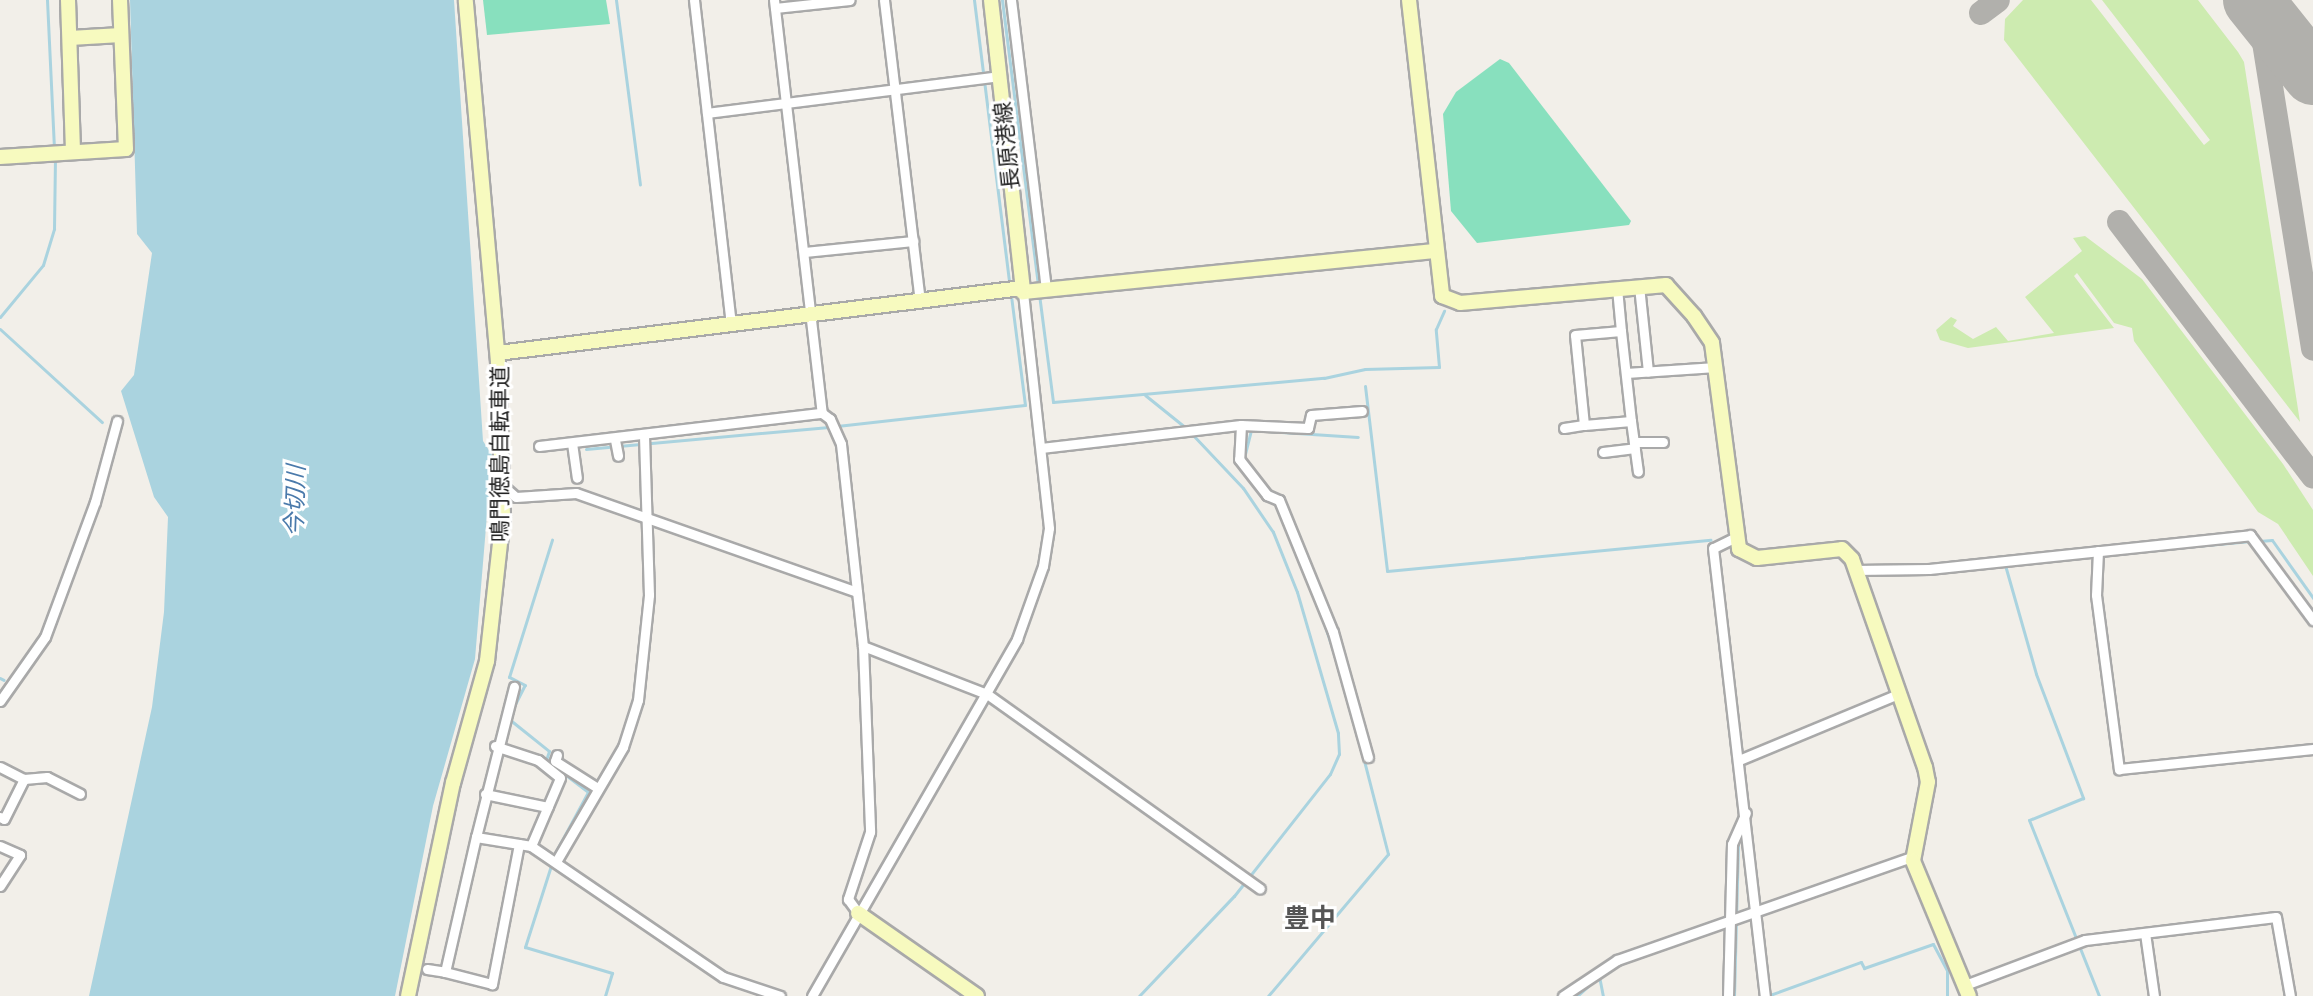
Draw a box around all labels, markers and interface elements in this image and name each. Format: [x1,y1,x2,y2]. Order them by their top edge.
street label: 長原港線 [988,101,1024,191]
street label: 鳴門徳島自転車道 [486,366,512,542]
water label: 今切川 [278,465,310,537]
district label: 豊中 [1284,901,1336,933]

